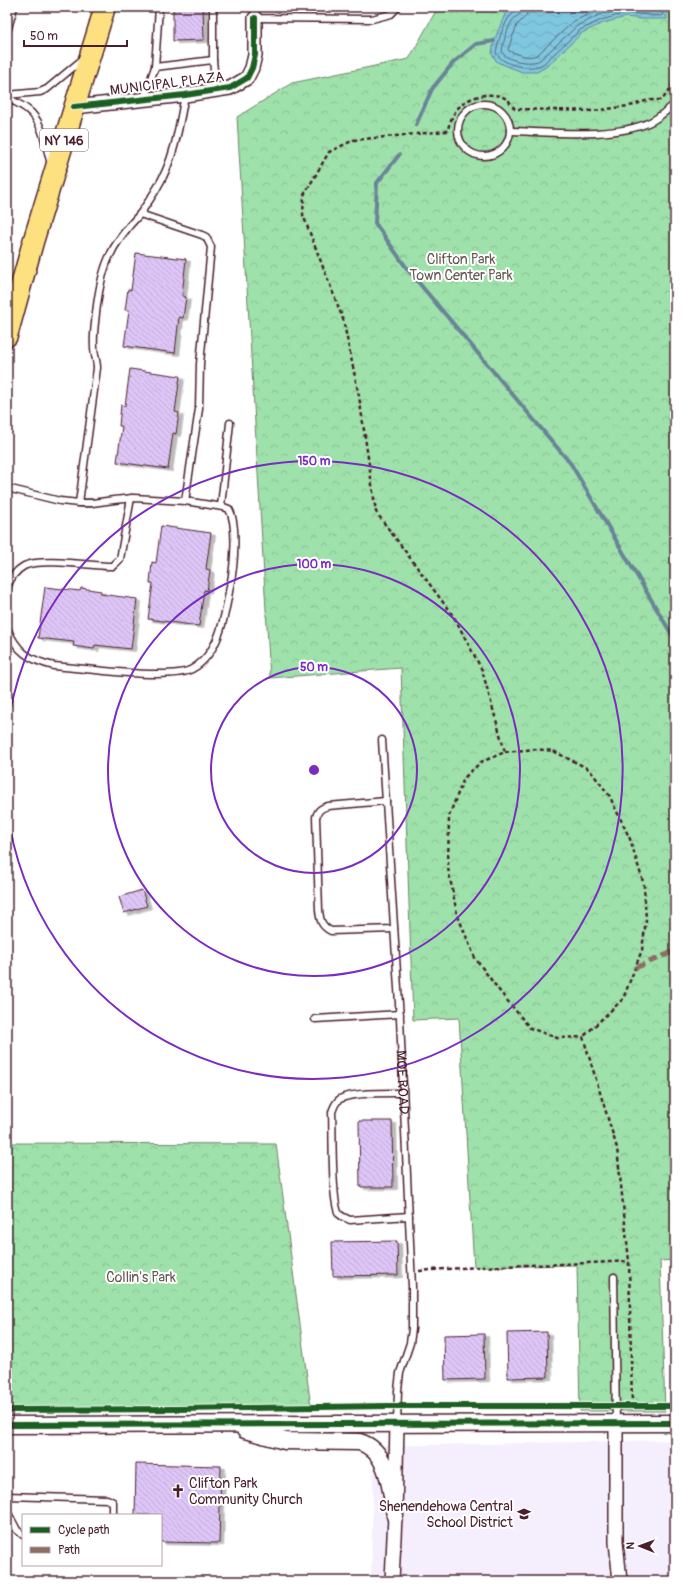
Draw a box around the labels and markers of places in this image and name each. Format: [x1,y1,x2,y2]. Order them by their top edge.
centre of rings [307,763,321,777]
place label: Clifton Park Community Church [189,1475,303,1508]
church icon: Clifton Park Community Church [170,1483,186,1499]
place label: Shenendehowa Central School District [379,1498,513,1531]
school or university icon: Shenendehowa Central School District [516,1506,532,1522]

